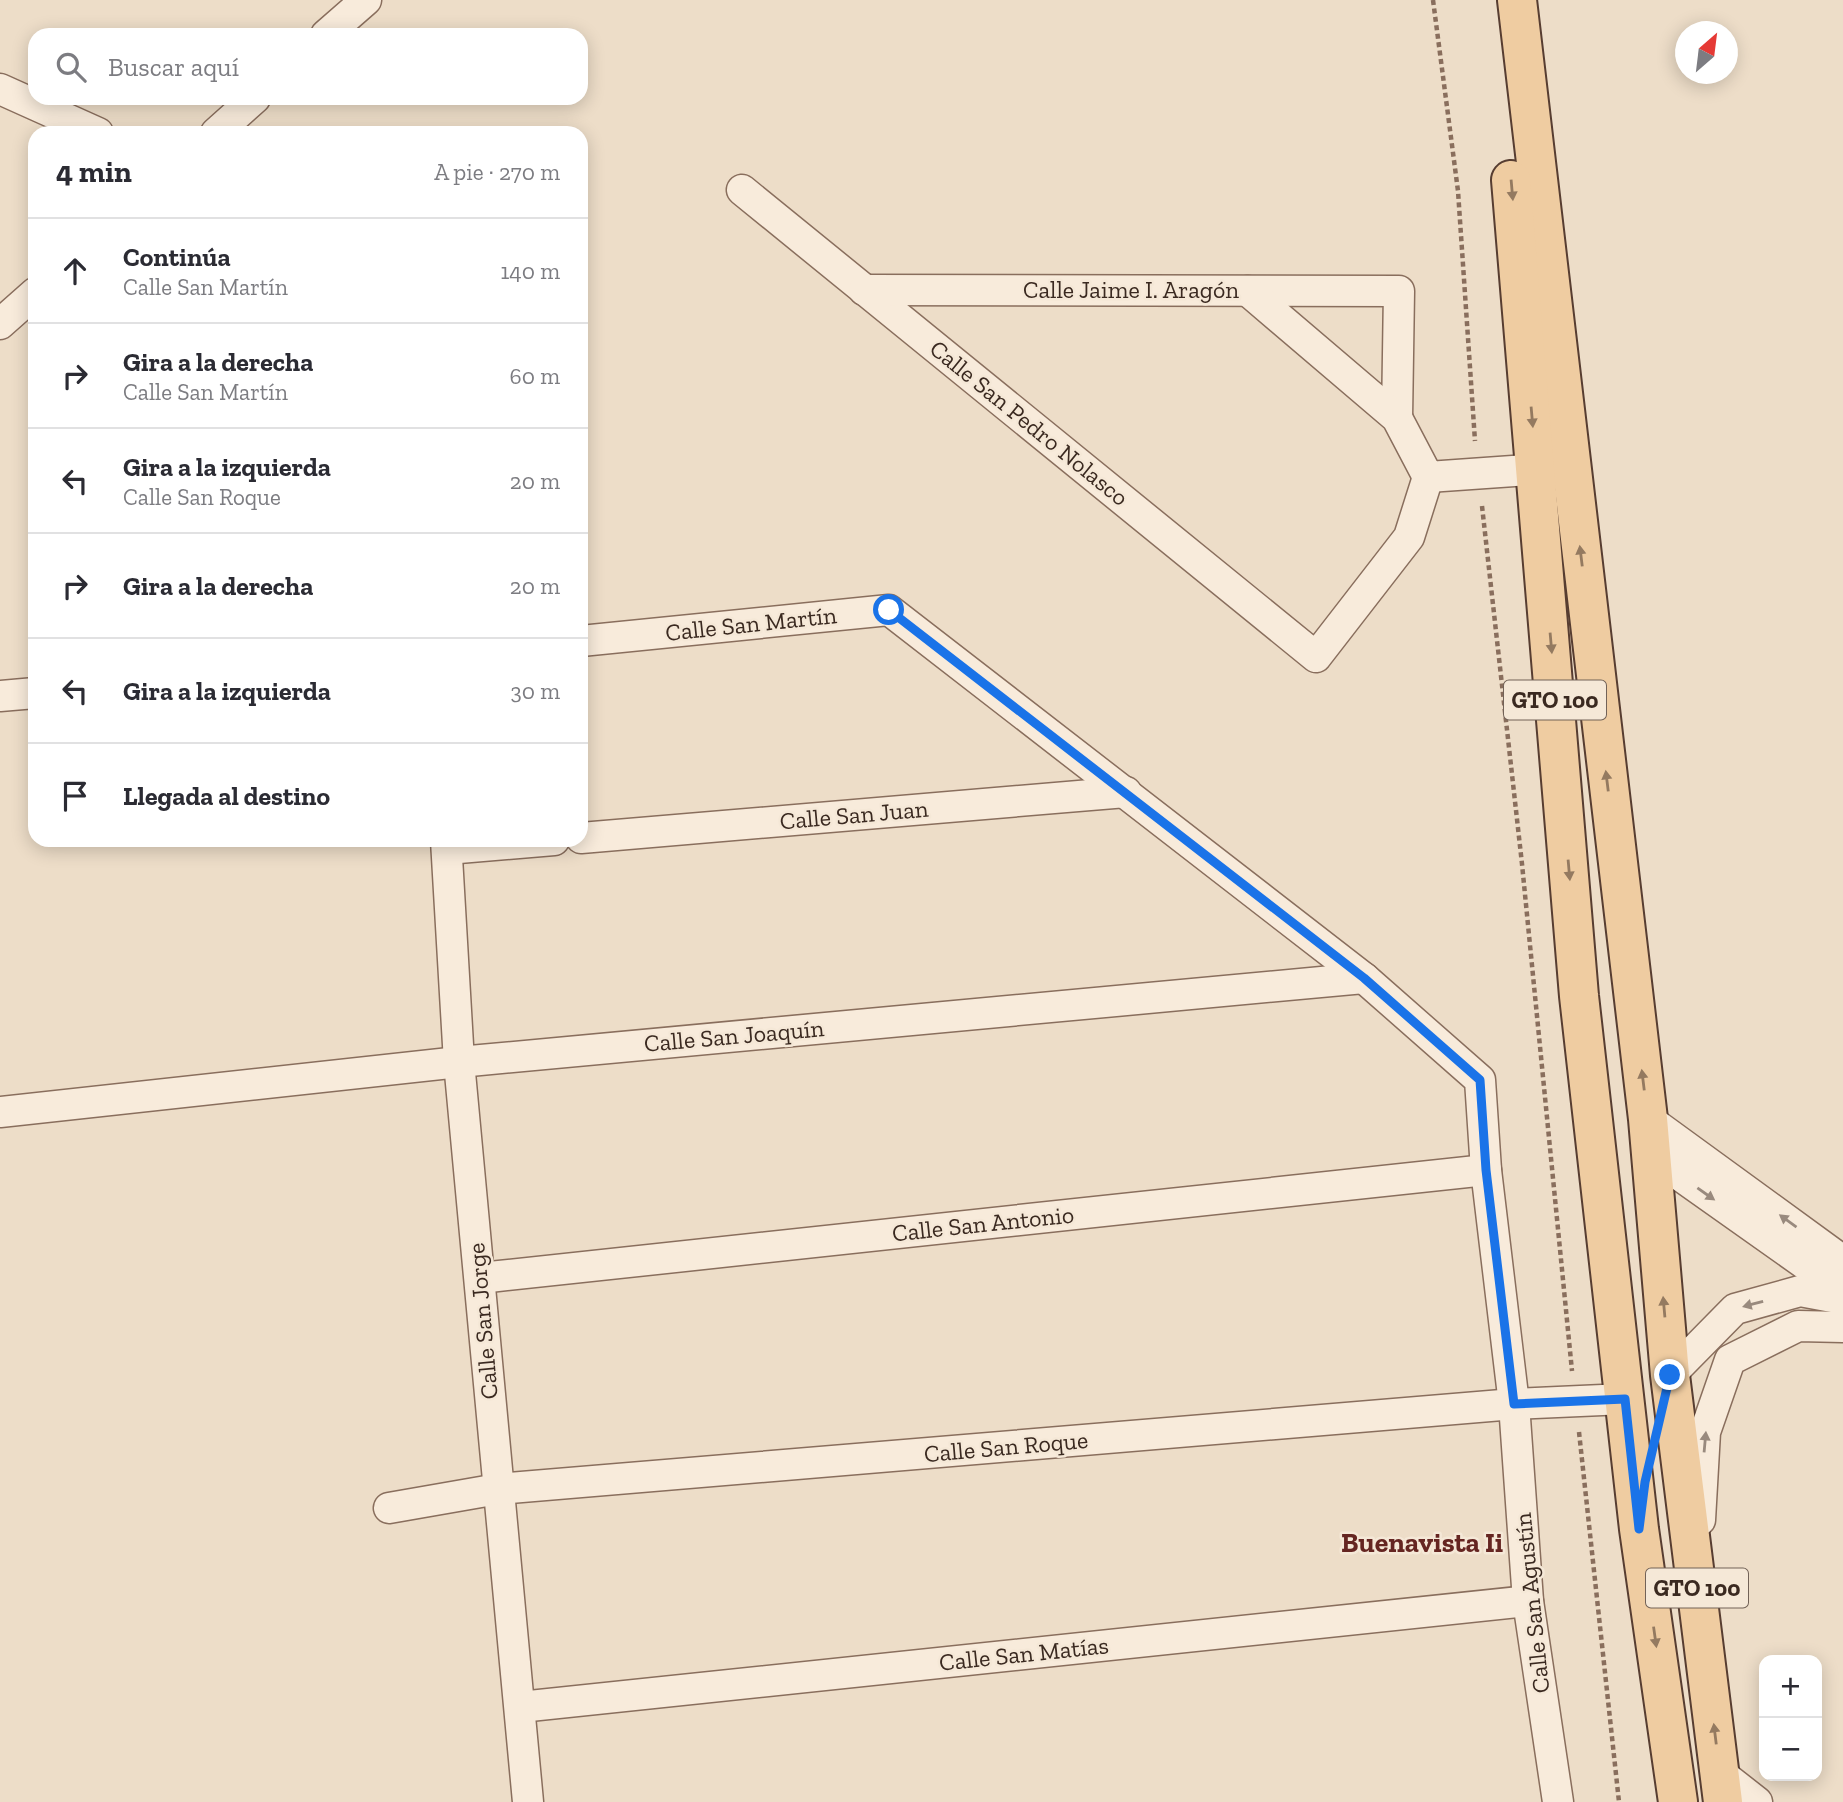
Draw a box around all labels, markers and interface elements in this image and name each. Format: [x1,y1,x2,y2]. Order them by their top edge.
north arrow [1675,21,1738,84]
search box [28,28,588,105]
icon: search [52,48,90,86]
text: Buscar aquí [108,51,239,83]
text: 4 min [56,154,132,190]
text: A pie · 270 m [434,158,560,186]
one-way arrow [1507,179,1518,201]
text: Continúa [123,241,231,273]
icon: ahead [56,252,94,290]
text: 140 m [500,257,560,285]
text: Calle San Martín [123,273,288,301]
street label: Calle Jaime I. Aragón [1023,275,1239,304]
street label: Calle San Pedro Nolasco [924,334,1134,512]
text: Gira a la derecha [123,346,313,378]
icon: right [56,357,94,395]
text: 60 m [509,362,560,390]
text: Calle San Martín [123,378,288,406]
one-way arrow [1527,406,1538,428]
text: Gira a la izquierda [123,451,331,483]
icon: left [56,462,94,500]
text: 20 m [510,467,560,495]
text: Calle San Roque [123,483,281,511]
one-way arrow [1575,544,1586,566]
icon: right [56,567,94,605]
text: Gira a la derecha [123,570,313,602]
text: 20 m [510,572,560,600]
route start [873,594,904,625]
street label: Calle San Martín [664,600,838,647]
one-way arrow [1546,633,1557,655]
icon: left [56,672,94,710]
text: Gira a la izquierda [123,675,331,707]
text: 30 m [510,677,560,705]
road number: GTO 100 [1504,680,1606,720]
one-way arrow [1602,770,1613,792]
icon: arrive [56,777,94,815]
text: Llegada al destino [123,780,330,812]
street label: Calle San Juan [778,794,930,835]
one-way arrow [1564,859,1575,881]
street label: Calle San Joaquín [643,1013,825,1058]
one-way arrow [1637,1069,1648,1091]
one-way arrow [1697,1187,1715,1201]
street label: Calle San Antonio [891,1200,1075,1247]
one-way arrow [1779,1214,1797,1228]
street label: Calle San Jorge [461,1242,504,1400]
one-way arrow [1658,1296,1669,1318]
one-way arrow [1741,1299,1763,1310]
route end [1654,1359,1685,1390]
street label: Calle San Roque [923,1425,1089,1468]
one-way arrow [1700,1431,1711,1453]
street label: Calle San Agustín [1508,1511,1555,1695]
district label: Buenavista Ii [1341,1526,1503,1559]
road number: GTO 100 [1646,1568,1748,1608]
one-way arrow [1650,1626,1661,1648]
street label: Calle San Matías [938,1630,1110,1677]
map controls [1759,1655,1822,1781]
button: + [1759,1655,1822,1718]
button: − [1759,1718,1822,1781]
one-way arrow [1710,1723,1721,1745]

